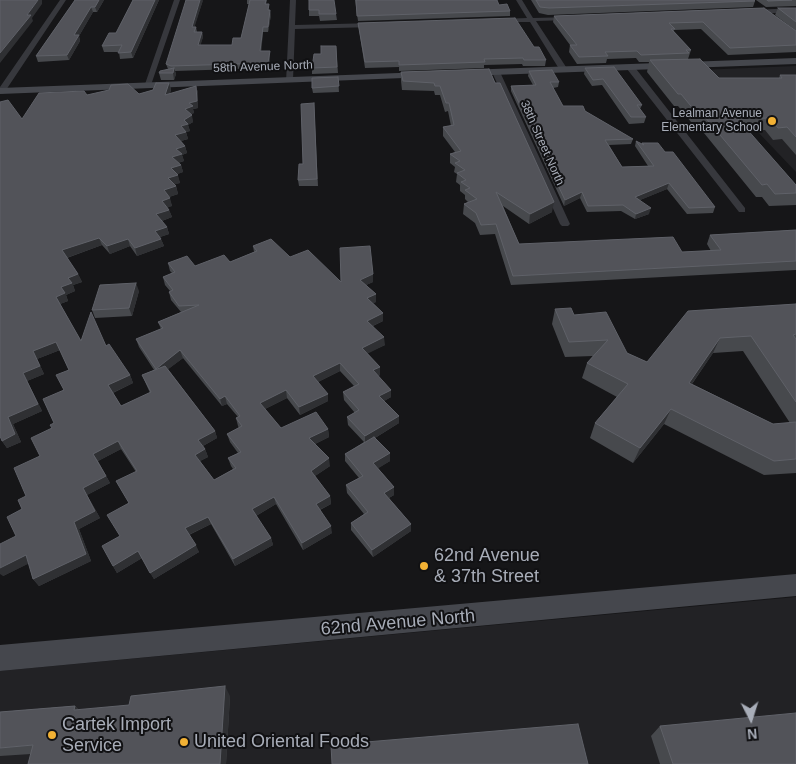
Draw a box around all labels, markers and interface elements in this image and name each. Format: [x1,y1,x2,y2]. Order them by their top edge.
street label: 58th Avenue North [213,58,313,76]
street label: 38th Street North [517,98,567,188]
place label: Lealman Avenue Elementary School [661,107,762,135]
marker: Lealman Avenue Elementary School [766,115,778,127]
place label: 62nd Avenue & 37th Street [434,545,540,588]
marker: 62nd Avenue & 37th Street [418,560,430,572]
street label: 62nd Avenue North [320,605,476,641]
north arrow [726,694,776,744]
place label: Cartek Import Service [62,714,171,756]
text: N [747,726,758,742]
marker: Cartek Import Service [46,729,58,741]
place label: United Oriental Foods [194,731,369,753]
marker: United Oriental Foods [178,736,190,748]

